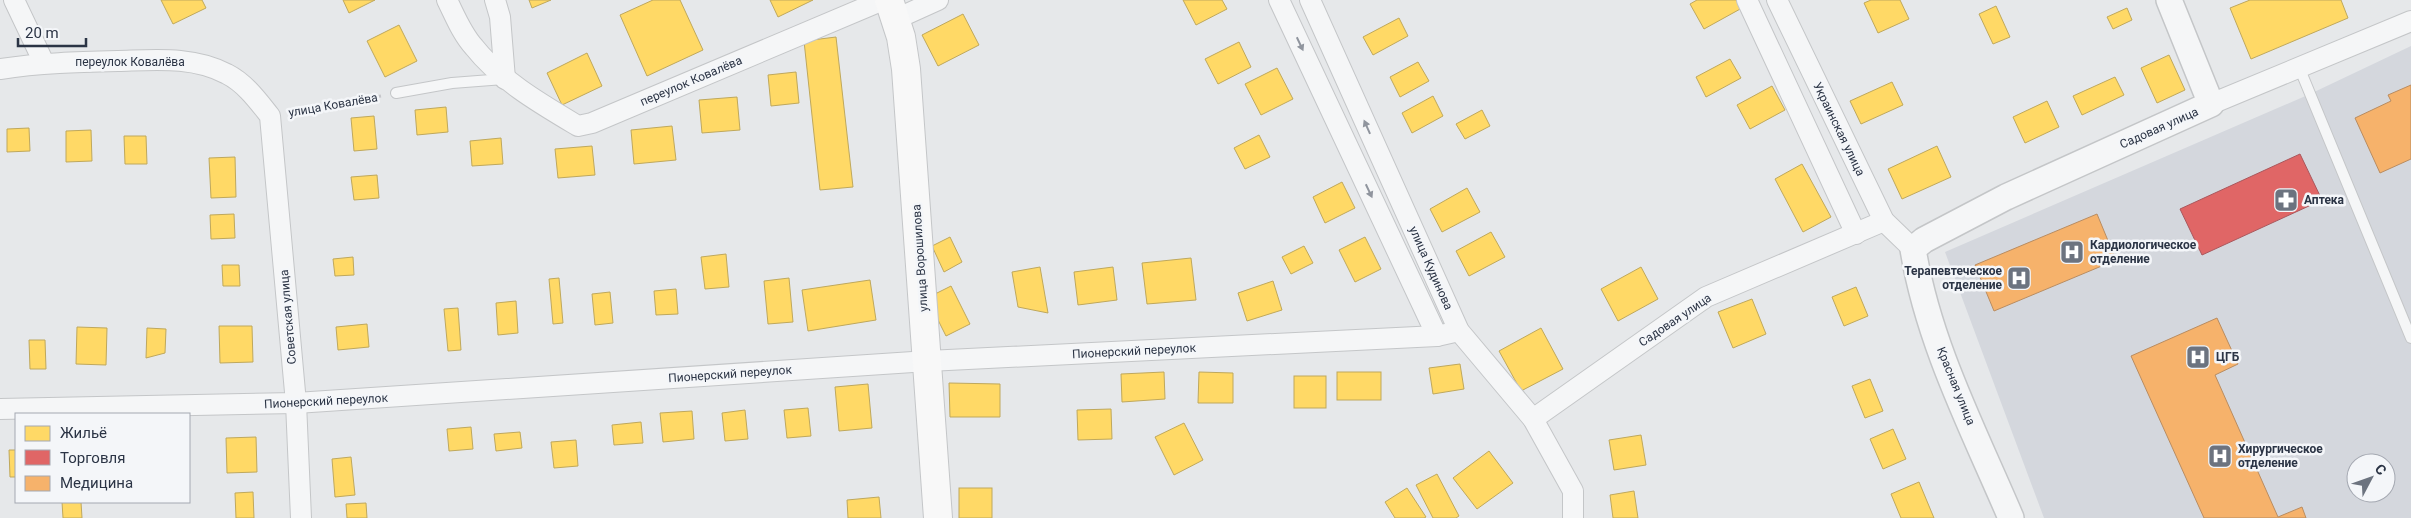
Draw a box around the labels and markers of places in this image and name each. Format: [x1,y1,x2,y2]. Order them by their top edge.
pharmacy icon: Аптека [2273,187,2299,213]
place label: Аптека [2304,193,2345,207]
place label: Кардиологическое отделение [2090,238,2197,266]
hospital icon: Кардиологическое отделение [2059,239,2085,265]
place label: Терапевтеческое отделение [1904,264,2003,292]
hospital icon: Терапевтеческое отделение [2006,265,2032,291]
hospital icon: ЦГБ [2185,344,2211,370]
place label: ЦГБ [2216,350,2240,364]
place label: Хирургическое отделение [2238,442,2323,470]
hospital icon: Хирургическое отделение [2207,443,2233,469]

